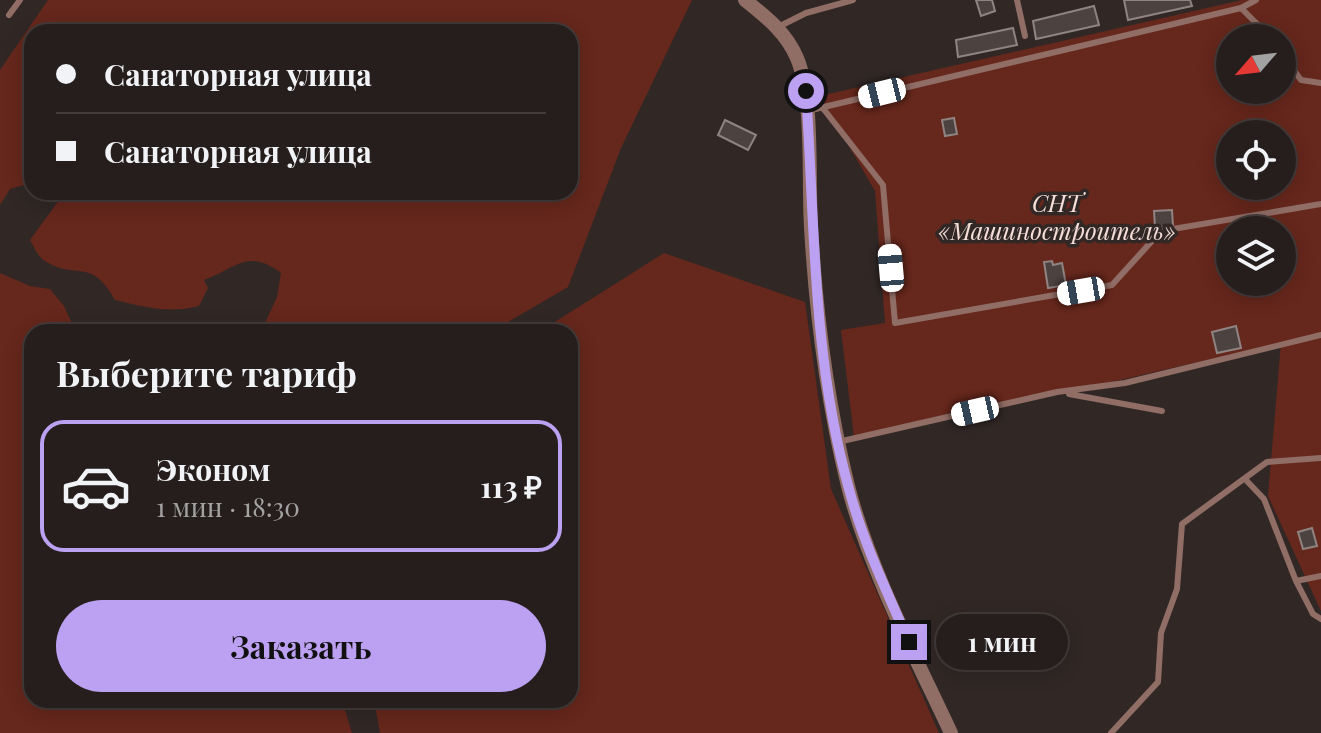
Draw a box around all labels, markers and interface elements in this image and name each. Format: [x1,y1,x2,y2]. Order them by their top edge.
north arrow [1216,24,1296,104]
map controls [1216,24,1296,296]
text: Санаторная улица [104,54,372,94]
route start [788,73,824,109]
car [856,76,908,110]
button: locate [1216,120,1296,200]
text: Санаторная улица [104,131,372,171]
park label: СНТ «Машиностроитель» [938,186,1176,246]
button: layers [1216,216,1296,296]
car [877,243,905,293]
car [1055,275,1107,307]
text: Выберите тариф [56,348,357,396]
car [949,394,1001,428]
text: Эконом [156,449,271,489]
icon: car [60,450,132,522]
text: 113 ₽ [480,466,542,506]
text: 1 мин · 18:30 [156,489,300,524]
button: Заказать [56,600,546,692]
callout: 1 мин [937,614,1069,670]
route end [891,624,927,660]
text: 1 мин [968,624,1036,659]

